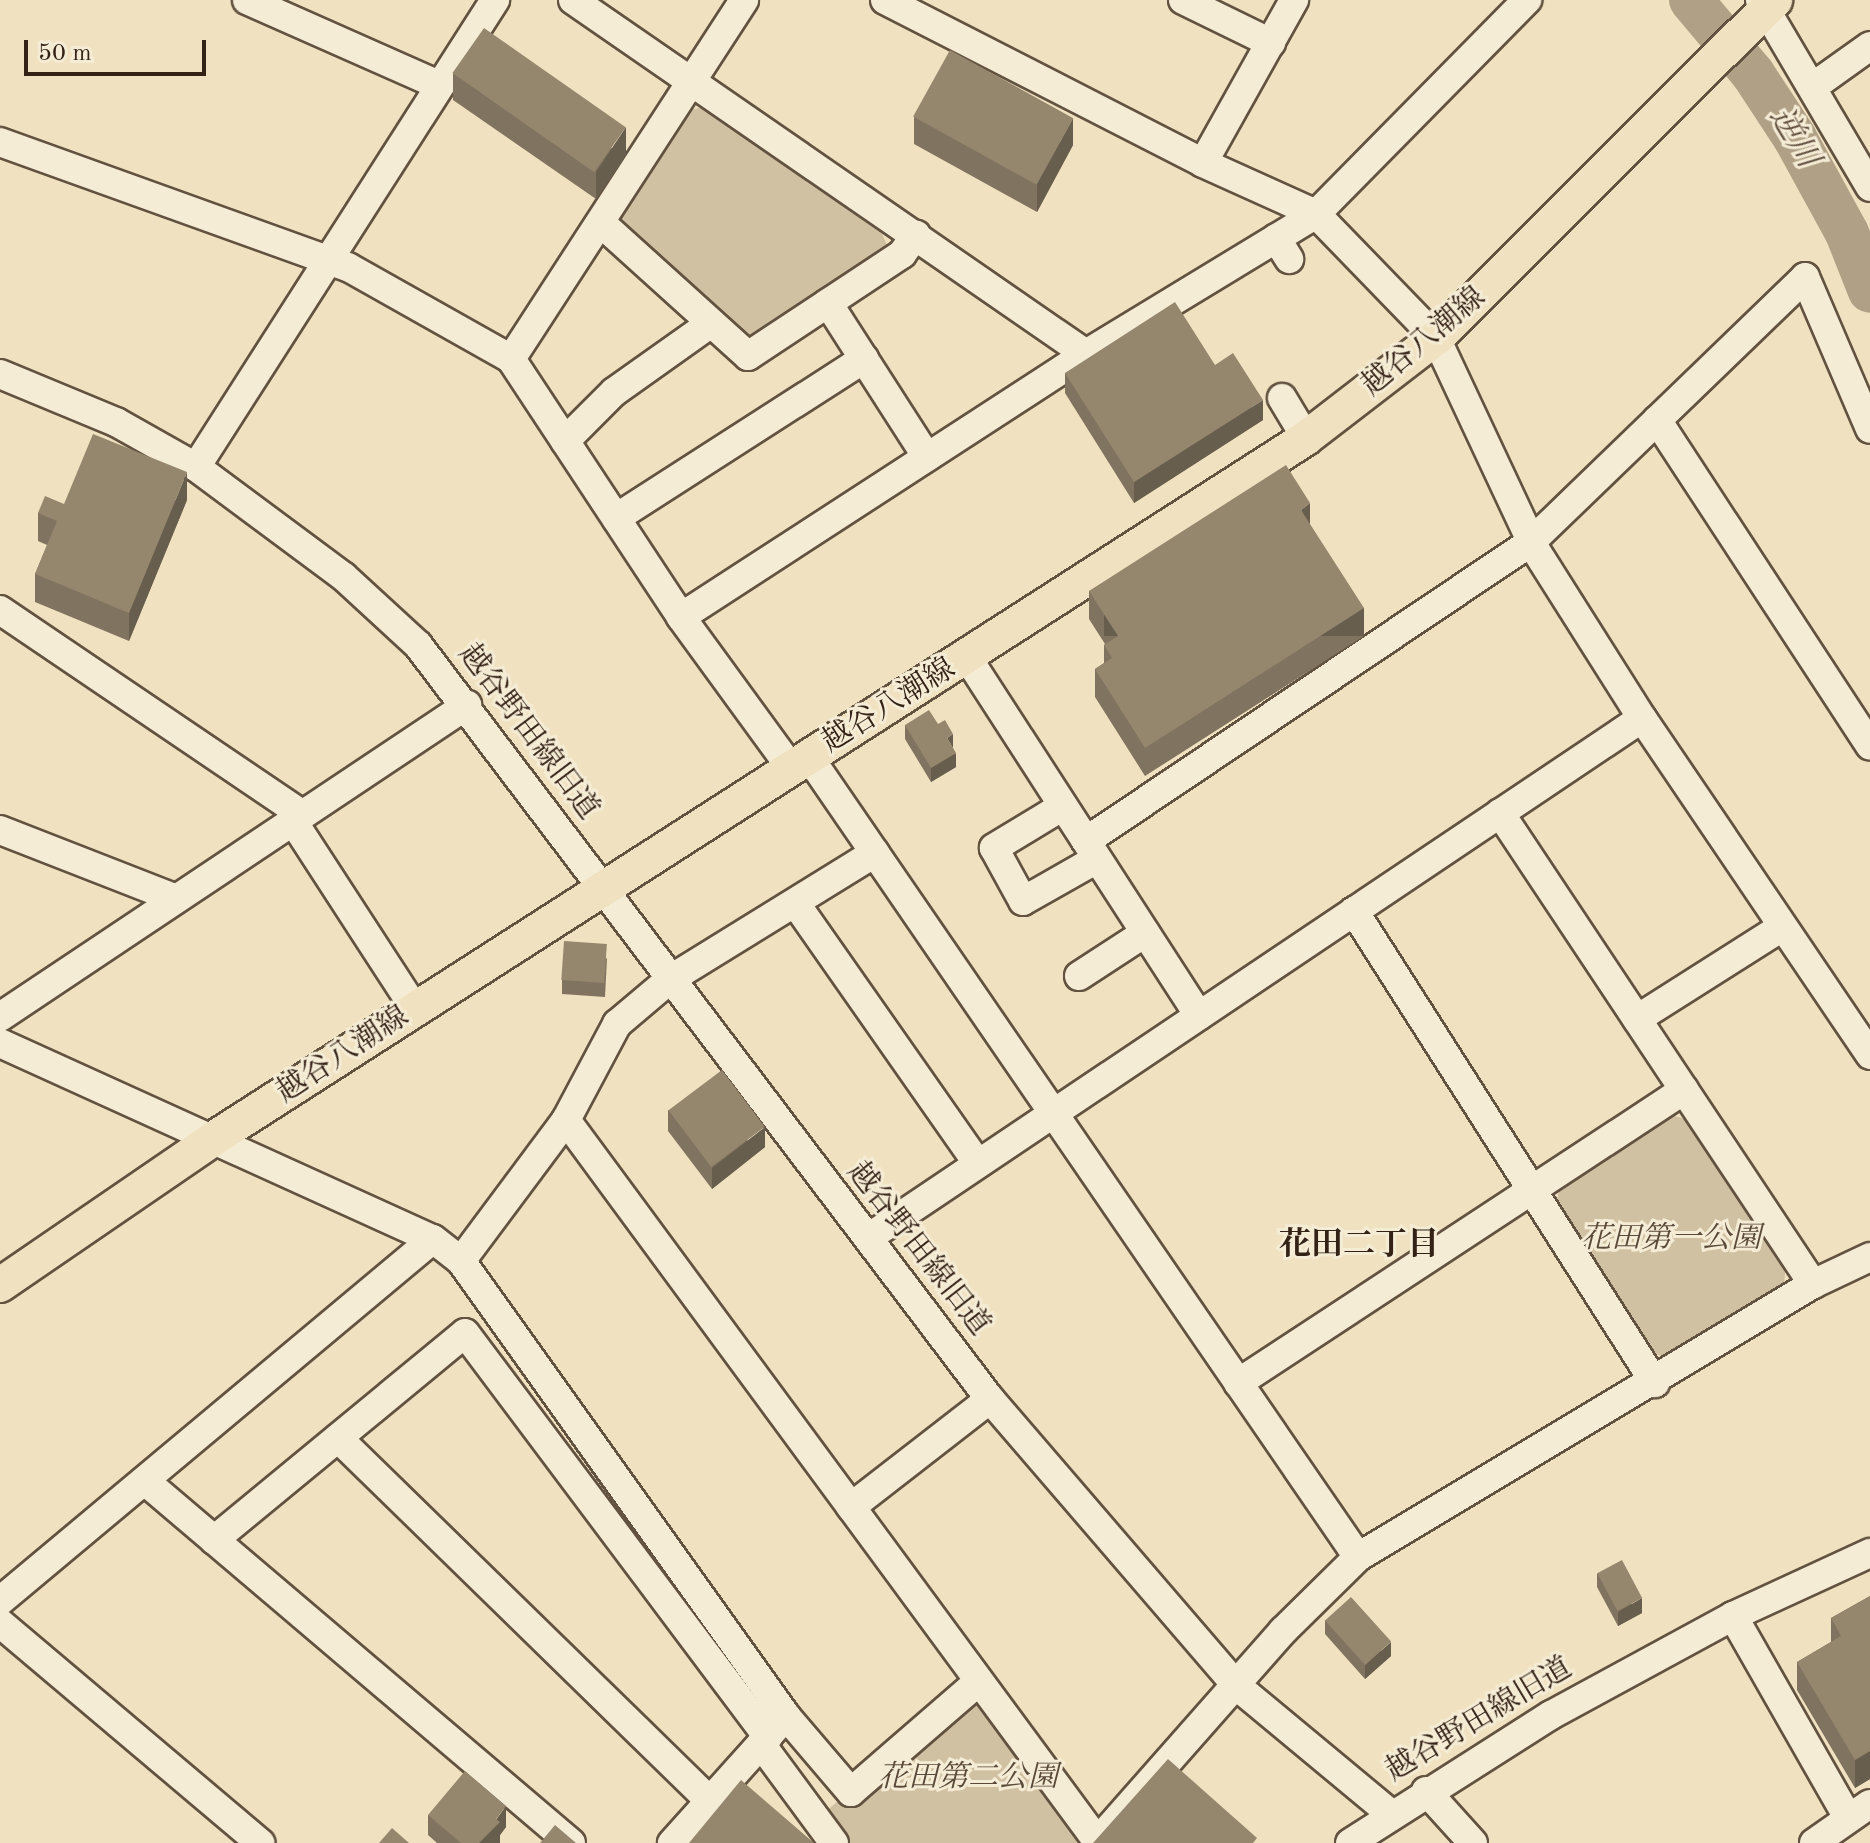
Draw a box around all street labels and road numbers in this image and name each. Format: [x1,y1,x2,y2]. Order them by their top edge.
street label: 越谷八潮線 [1355,280,1493,404]
street label: 越谷野田線旧道 [450,637,606,827]
street label: 越谷八潮線 [816,651,962,761]
street label: 越谷八潮線 [270,999,416,1111]
street label: 越谷野田線旧道 [839,1155,997,1343]
street label: 越谷野田線旧道 [1380,1650,1578,1790]

